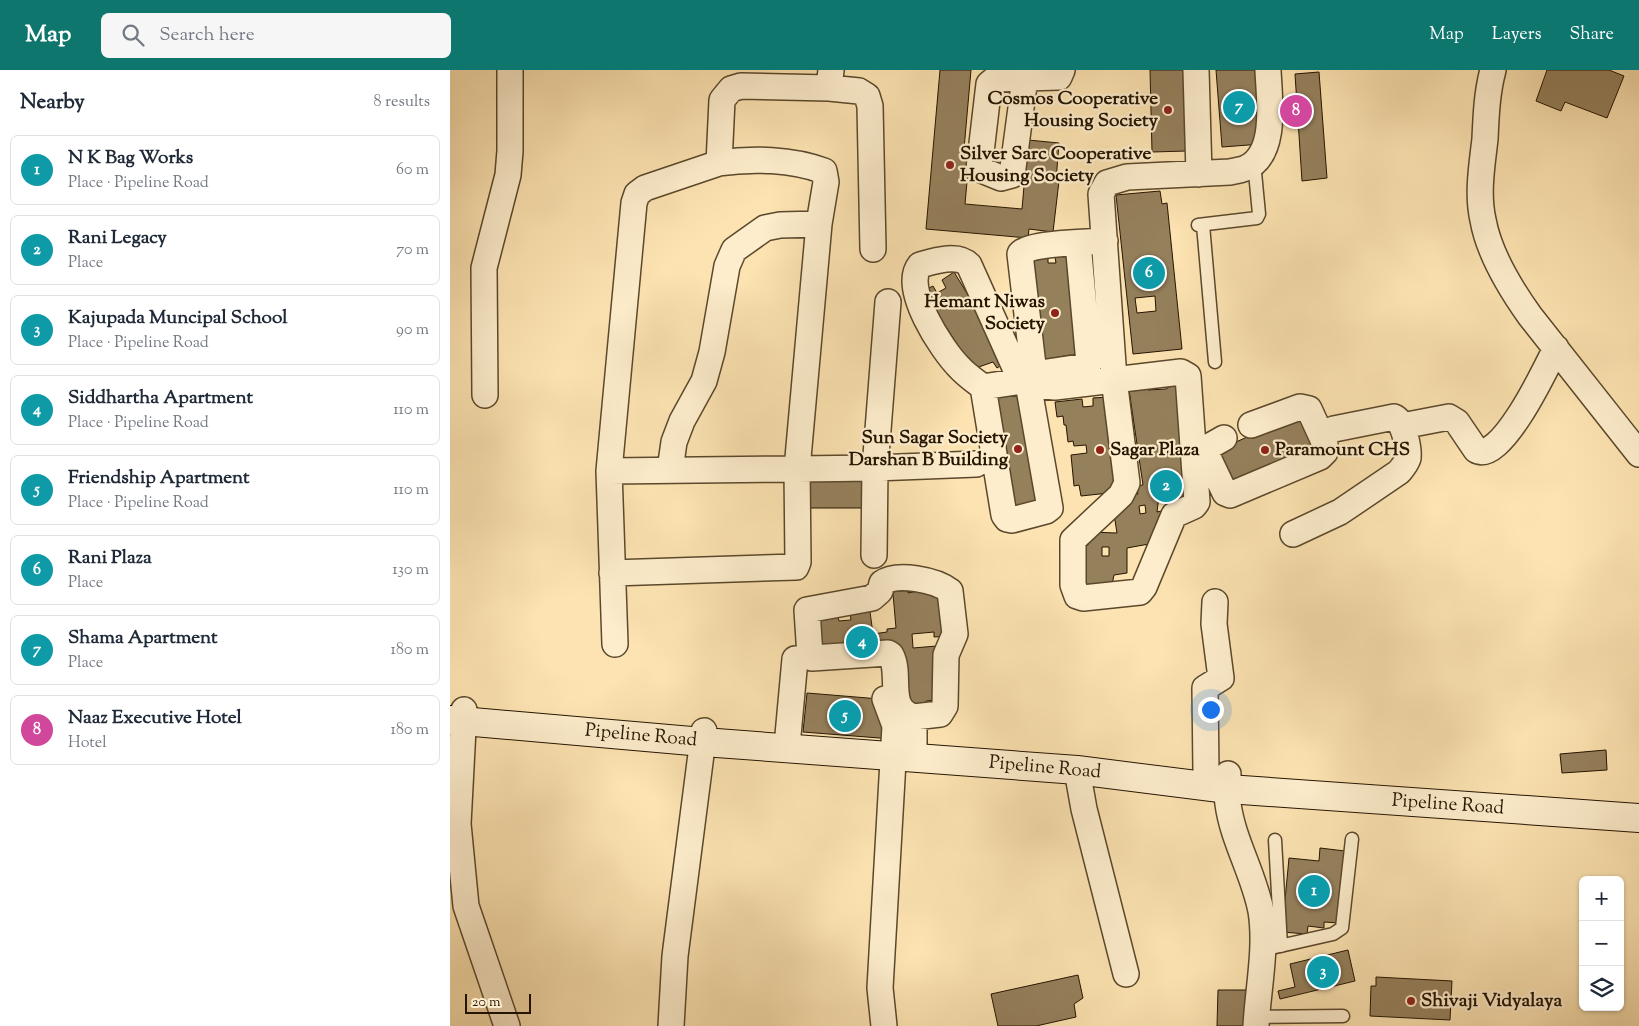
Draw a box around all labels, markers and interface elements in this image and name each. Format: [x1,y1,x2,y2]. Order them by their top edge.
search box [101,13,451,58]
text: Map [25,18,71,52]
icon: search [119,21,147,49]
text: Search here [159,22,255,49]
text: Map [1429,22,1464,48]
text: Layers [1492,22,1542,48]
text: Share [1570,22,1614,48]
place label: Cosmos Cooperative Housing Society [987,86,1159,135]
text: Nearby [20,88,85,118]
pin: 7 [1223,88,1255,126]
text: 8 results [374,91,430,114]
pin: 8 [1280,92,1312,130]
marker: Cosmos Cooperative Housing Society [1162,104,1174,116]
place label: Silver Sarc Cooperative Housing Society [960,141,1151,190]
text: N K Bag Works [68,145,193,172]
text: 1 [34,159,40,182]
text: 60 m [396,159,429,182]
marker: Silver Sarc Cooperative Housing Society [944,159,956,171]
text: Place · Pipeline Road [68,172,209,195]
text: Rani Legacy [68,225,167,252]
text: 2 [33,239,41,262]
text: 70 m [396,239,429,262]
text: Place [68,252,103,275]
pin: 6 [1133,254,1165,292]
place label: Hemant Niwas Society [924,289,1046,338]
text: Kajupada Muncipal School [68,305,288,332]
marker: Hemant Niwas Society [1049,307,1061,319]
text: 3 [34,319,40,342]
text: 90 m [396,319,429,342]
text: Place · Pipeline Road [68,332,209,355]
text: Siddhartha Apartment [68,385,253,412]
text: 4 [33,399,41,422]
text: 110 m [393,399,429,422]
text: Place · Pipeline Road [68,412,209,435]
place label: Sun Sagar Society Darshan B Building [849,425,1009,474]
place label: Sagar Plaza [1110,437,1200,464]
place label: Paramount CHS [1275,437,1410,464]
marker: Sun Sagar Society Darshan B Building [1012,443,1024,455]
marker: Sagar Plaza [1094,444,1106,456]
marker: Paramount CHS [1259,444,1271,456]
text: Friendship Apartment [68,465,250,492]
pin: 2 [1150,467,1182,505]
text: 5 [34,479,40,502]
text: 110 m [393,479,429,502]
text: Place · Pipeline Road [68,492,209,515]
text: Rani Plaza [68,545,152,572]
text: 6 [33,559,41,582]
text: 130 m [392,559,429,582]
text: Place [68,572,103,595]
pin: 4 [846,623,878,661]
text: Shama Apartment [68,625,218,652]
text: 7 [33,639,41,662]
text: 180 m [390,639,429,662]
text: Place [68,652,103,675]
pin: 5 [829,697,861,735]
your location [1198,697,1224,723]
text: Naaz Executive Hotel [68,705,242,732]
street label: Pipeline Road [584,718,698,754]
text: 8 [33,719,41,742]
text: 180 m [390,719,429,742]
text: Hotel [68,732,107,755]
street label: Pipeline Road [988,750,1102,786]
street label: Pipeline Road [1391,788,1505,822]
pin: 1 [1298,872,1330,910]
map controls [1579,876,1624,1011]
button: + [1579,876,1624,921]
button: − [1579,921,1624,966]
pin: 3 [1307,953,1339,991]
button: layers [1579,966,1624,1011]
place label: Shivaji Vidyalaya [1421,988,1563,1015]
scale bar [465,991,531,1014]
text: 20 m [472,993,501,1013]
marker: Shivaji Vidyalaya [1405,995,1417,1007]

